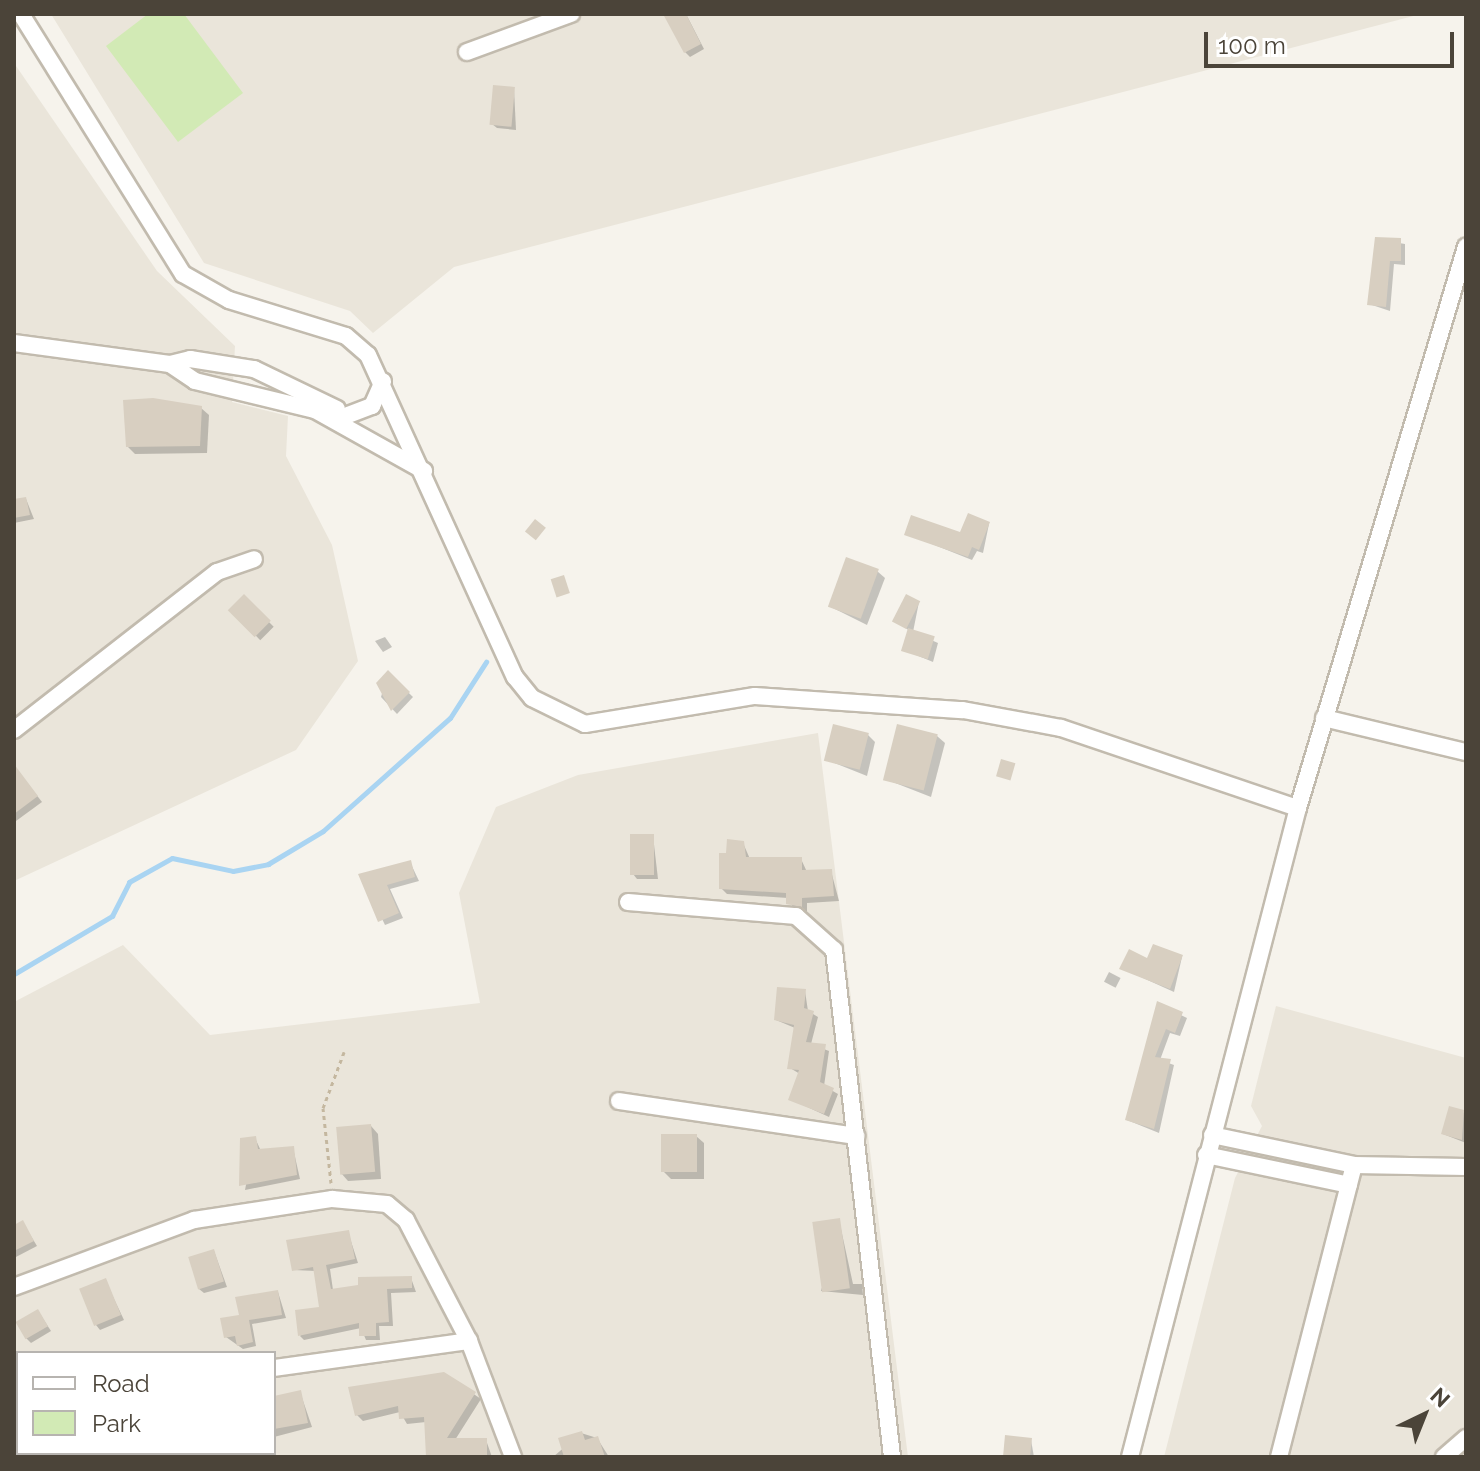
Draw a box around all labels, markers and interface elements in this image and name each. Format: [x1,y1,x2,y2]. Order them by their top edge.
scale bar [1208,16,1458,66]
text: 100 m [1218,31,1286,60]
legend [16,1351,276,1455]
text: Road [92,1369,150,1398]
north arrow [1384,1375,1464,1455]
text: N [1425,1382,1455,1413]
text: Park [92,1409,141,1438]

